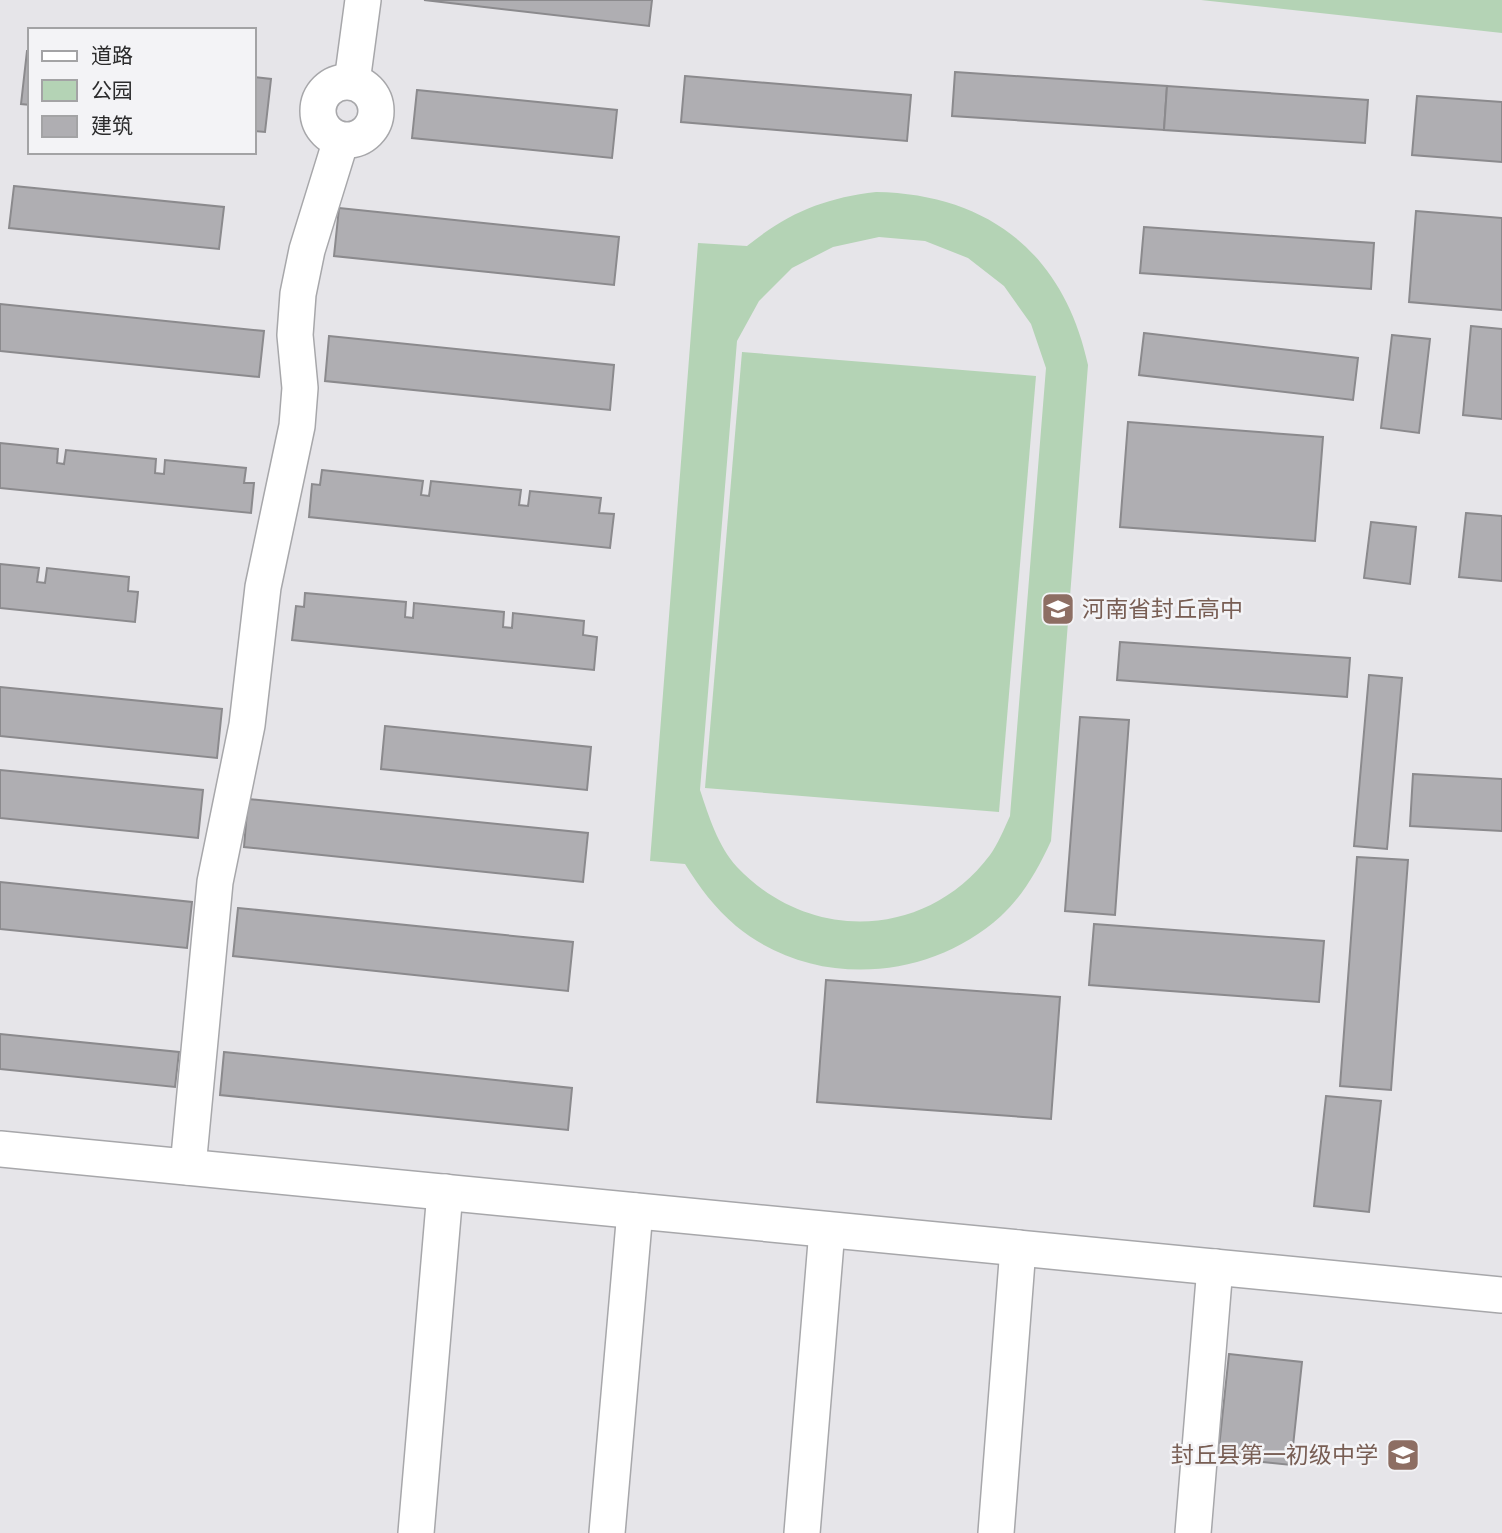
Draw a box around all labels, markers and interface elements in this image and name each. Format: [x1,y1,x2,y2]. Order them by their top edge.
legend [28,28,256,154]
text: 道路 [91,43,133,69]
text: 公园 [91,78,133,104]
text: 建筑 [91,113,133,139]
school or university icon: 河南省封丘高中 [1039,590,1077,628]
place label: 河南省封丘高中 [1082,595,1243,623]
school or university icon: 封丘县第一初级中学 [1384,1436,1422,1474]
place label: 封丘县第一初级中学 [1171,1441,1378,1469]

